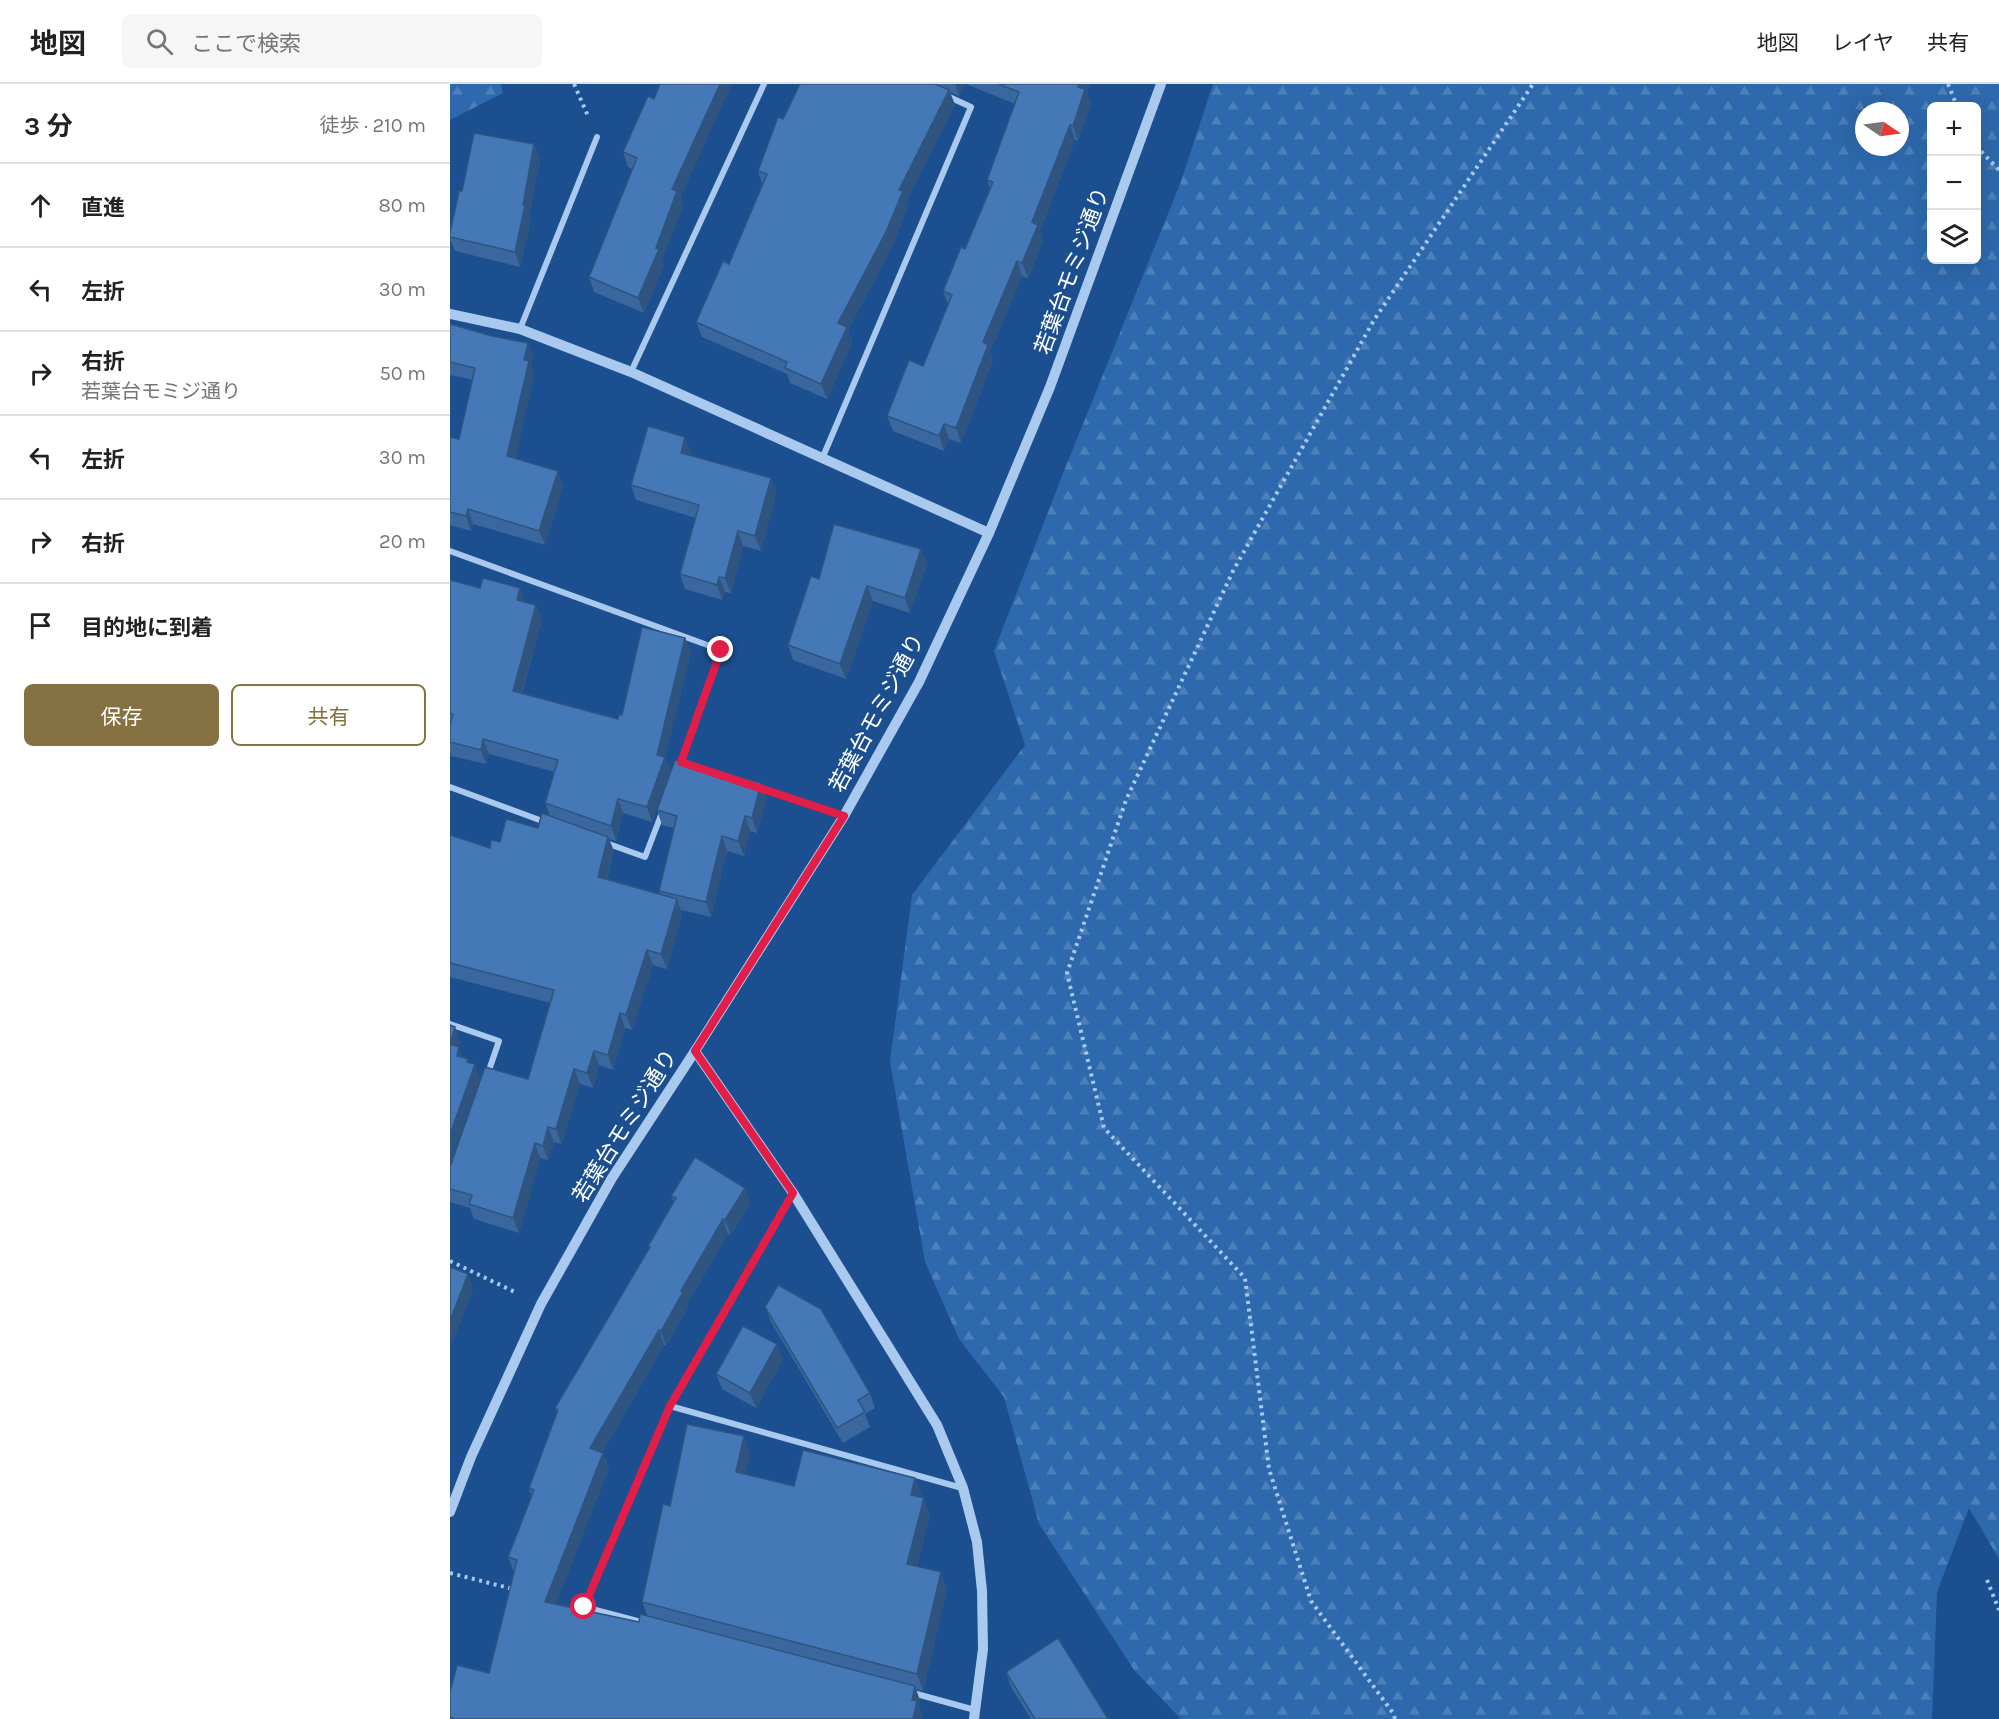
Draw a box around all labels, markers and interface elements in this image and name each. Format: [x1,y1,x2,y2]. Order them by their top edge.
search box [122,14,542,68]
icon: search [143,25,176,58]
text: 地図 [30,27,86,60]
text: ここで検索 [191,31,301,57]
text: 地図 [1757,31,1799,55]
text: レイヤ [1832,31,1894,55]
text: 共有 [1927,31,1969,55]
north arrow [1855,102,1909,156]
map controls [1927,102,1981,264]
button: + [1927,102,1981,156]
text: 3 分 [24,111,73,142]
text: 徒歩 · 210 m [319,114,426,137]
button: − [1927,156,1981,210]
street label: 若葉台モミジ通り [1030,184,1114,358]
icon: ahead [24,189,57,222]
text: 80 m [378,194,426,217]
text: 直進 [81,195,125,221]
button: layers [1927,210,1981,264]
icon: left [24,273,57,306]
text: 30 m [379,278,426,301]
text: 左折 [81,279,125,305]
text: 右折 [81,349,125,375]
icon: right [24,357,57,390]
text: 50 m [379,362,426,385]
text: 若葉台モミジ通り [81,380,241,403]
icon: left [24,441,57,474]
text: 30 m [379,446,426,469]
text: 左折 [81,447,125,473]
icon: right [24,525,57,558]
text: 20 m [379,530,426,553]
text: 右折 [81,531,125,557]
icon: arrive [24,609,57,642]
text: 目的地に到着 [81,615,213,641]
street label: 若葉台モミジ通り [824,629,930,797]
route end [707,636,733,662]
button: 保存 [24,684,219,746]
button: 共有 [231,684,426,746]
street label: 若葉台モミジ通り [567,1044,683,1208]
route start [570,1593,596,1619]

